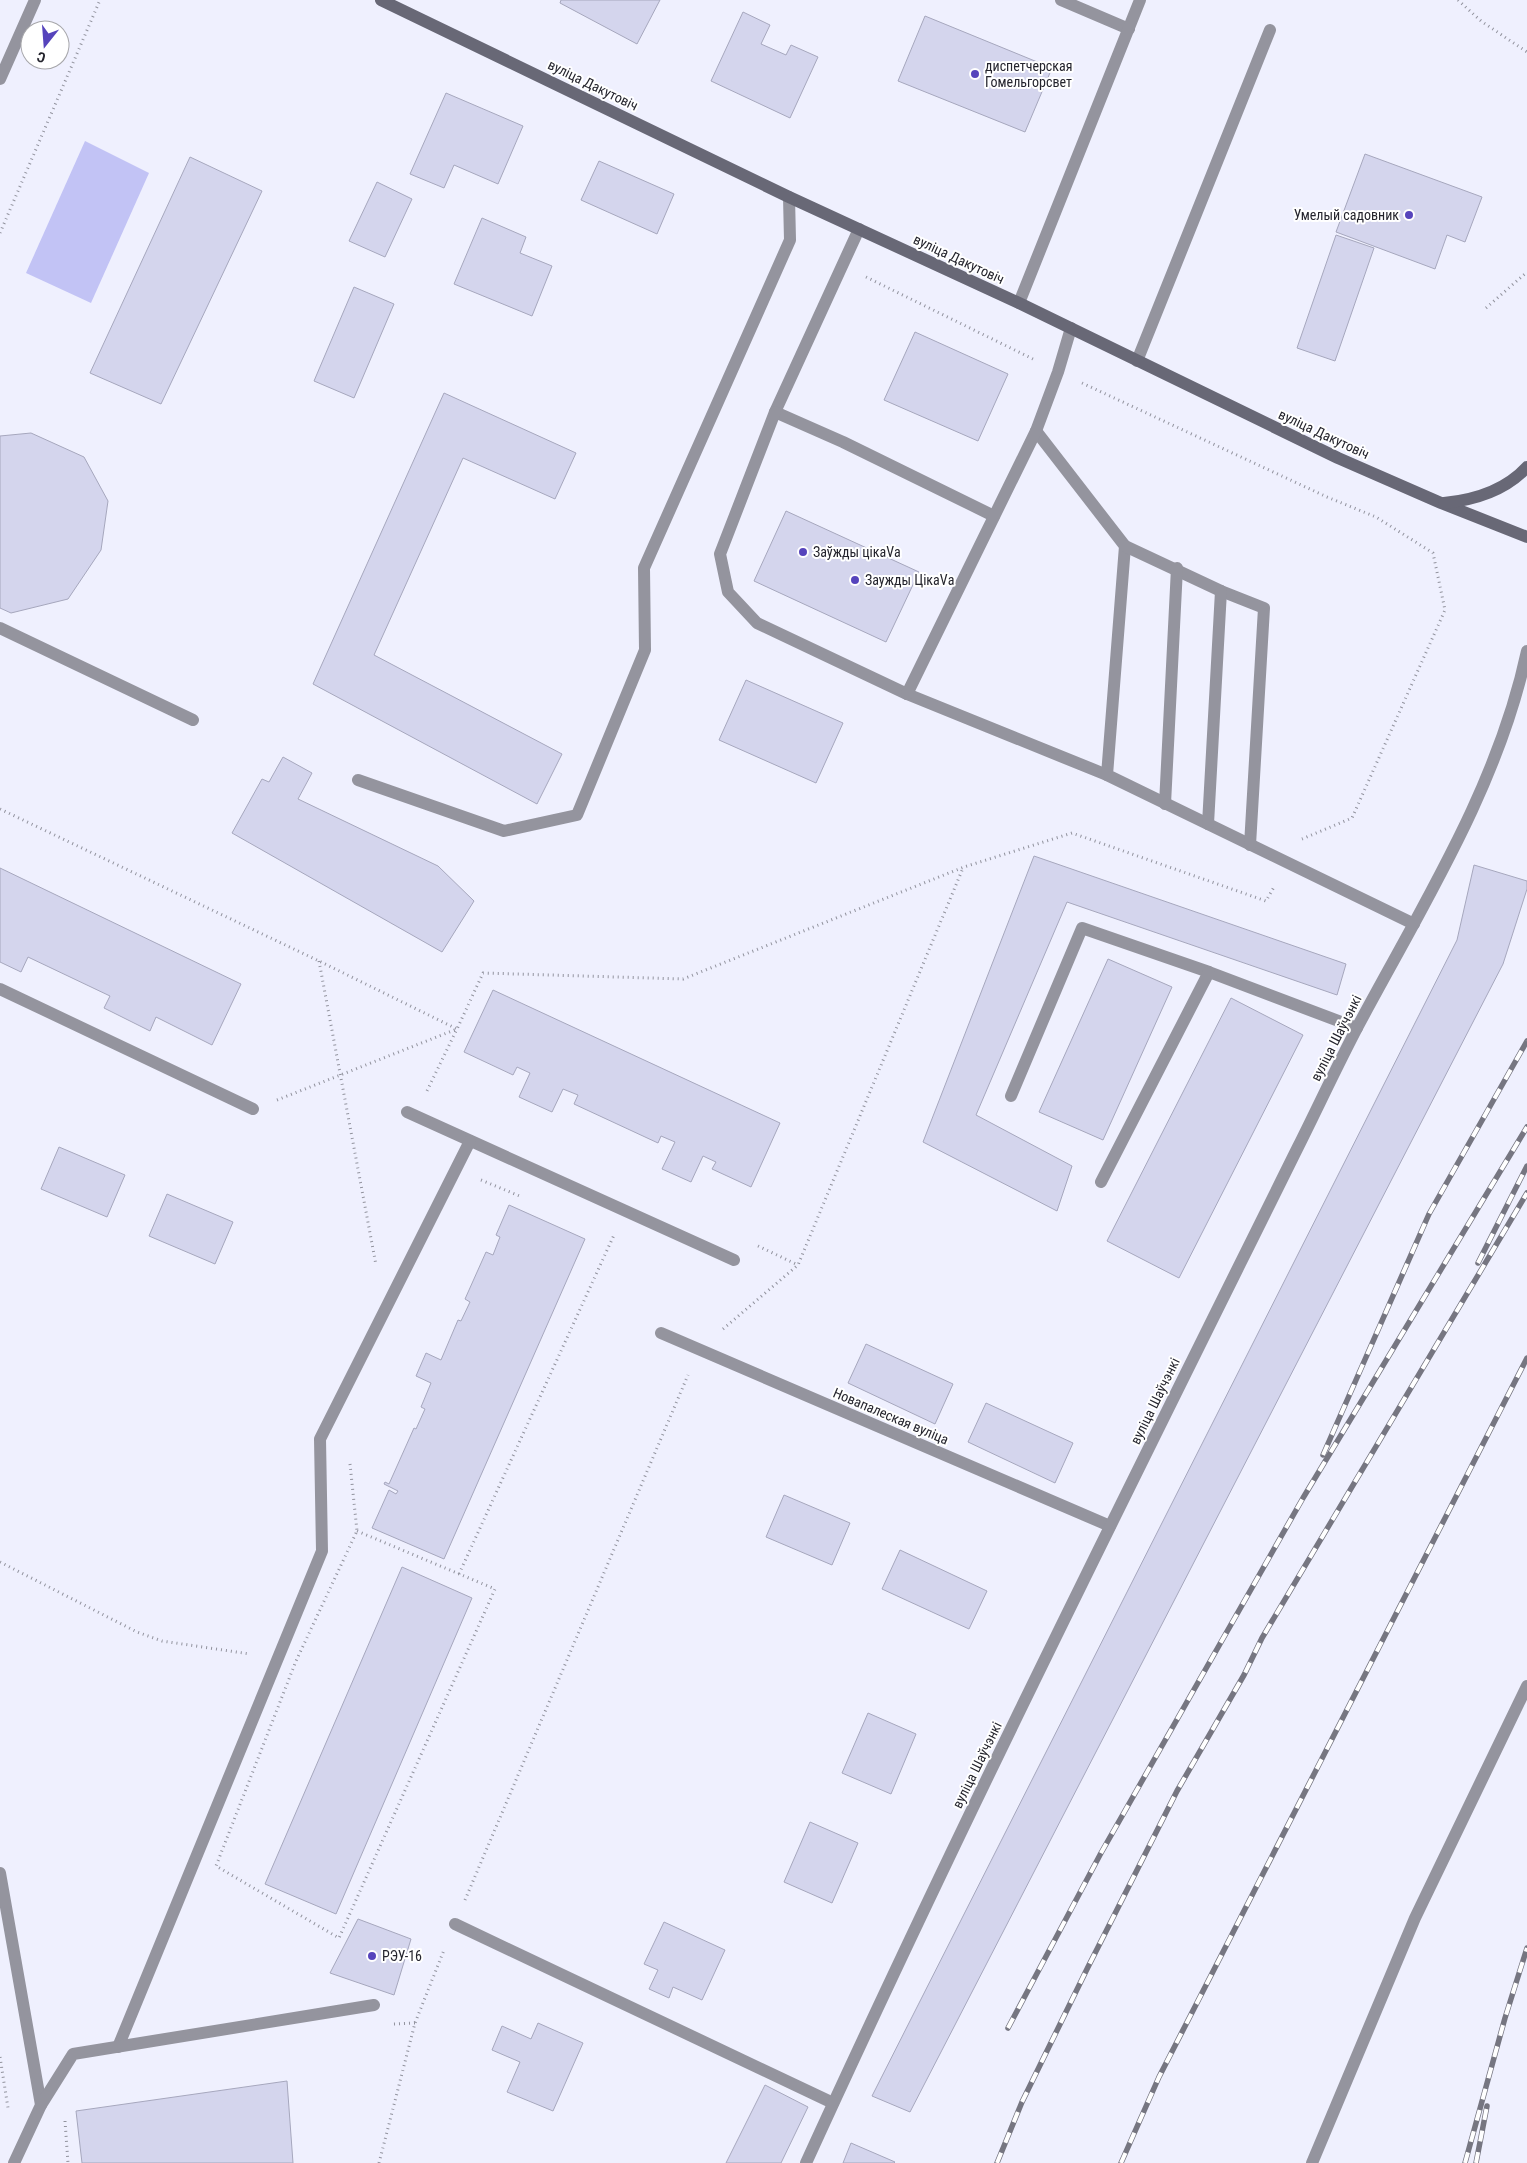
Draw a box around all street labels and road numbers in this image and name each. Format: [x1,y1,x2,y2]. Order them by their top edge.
street label: вуліца Дакутовіч [545,56,641,114]
street label: вуліца Дакутовіч [911,231,1007,287]
street label: вуліца Дакутовіч [1276,406,1372,462]
street label: вуліца Шаўчэнкі [1307,992,1365,1084]
street label: вуліца Шаўчэнкі [1127,1355,1183,1447]
street label: Новапалеская вуліца [831,1384,951,1448]
street label: вуліца Шаўчэнкі [949,1719,1005,1811]

